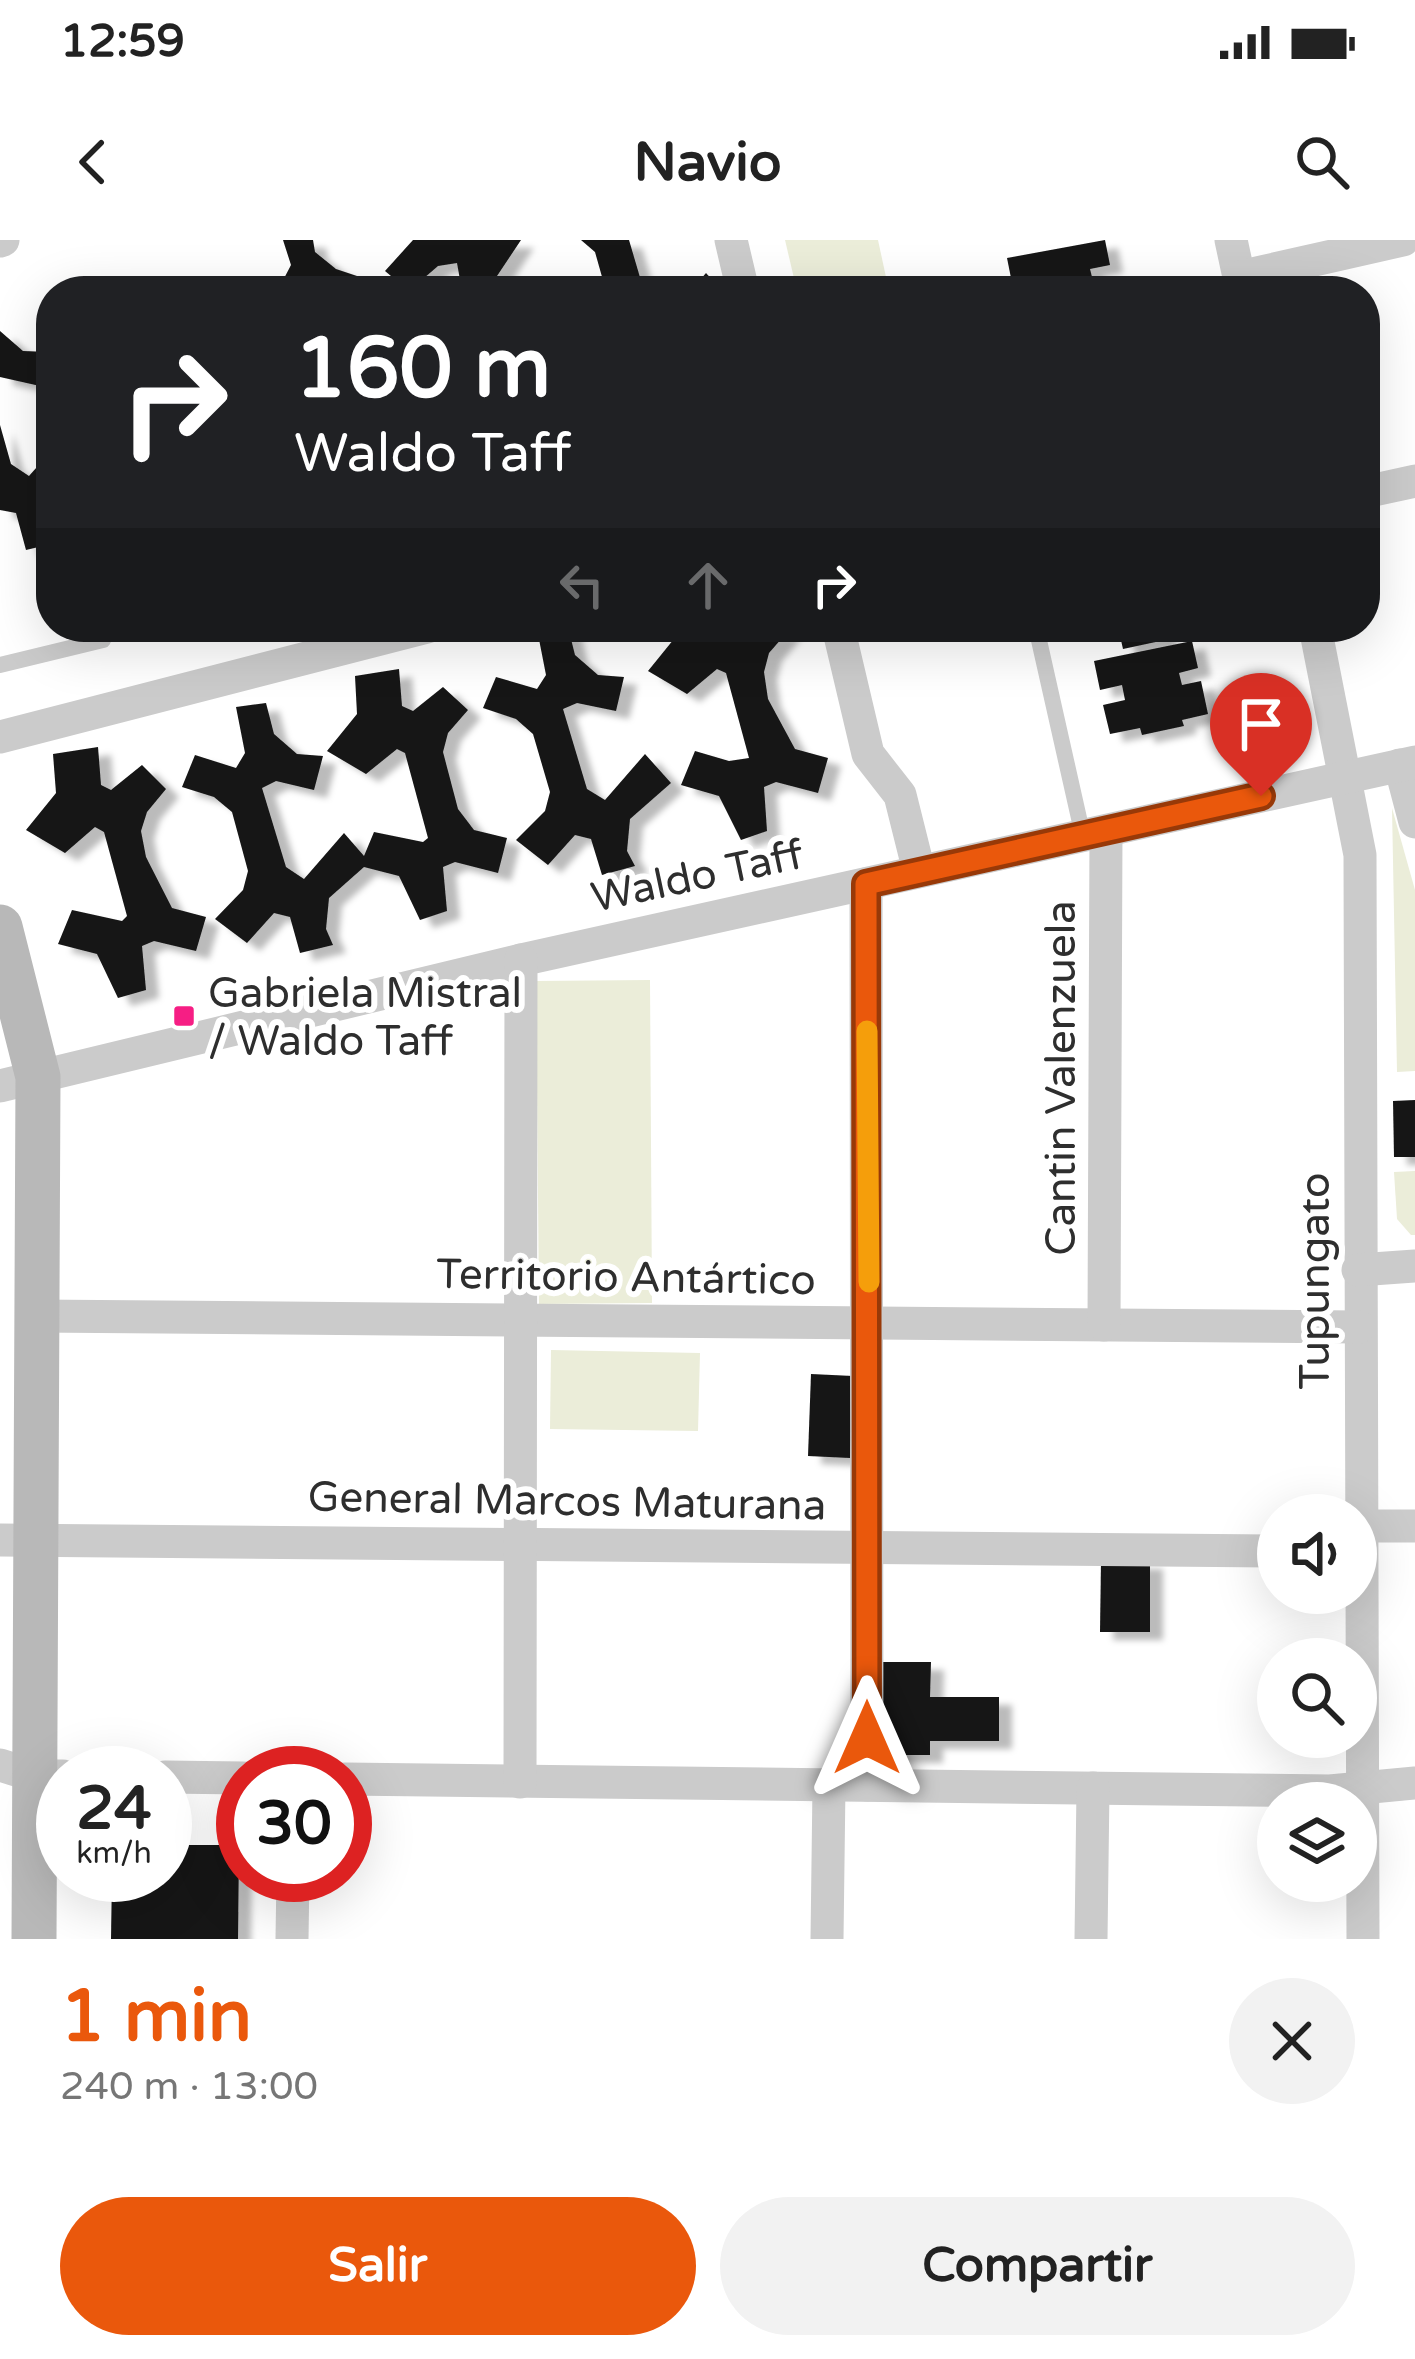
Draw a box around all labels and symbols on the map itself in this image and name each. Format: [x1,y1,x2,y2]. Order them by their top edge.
pin [1210,673,1312,796]
street label: Waldo Taff [587,829,809,924]
street label: Cantin Valenzuela [1036,900,1087,1256]
place label: Gabriela Mistral / Waldo Taff [208,968,522,1067]
marker: Gabriela Mistral / Waldo Taff [171,1003,197,1029]
street label: Tupungato [1290,1172,1341,1390]
street label: Territorio Antártico [436,1249,816,1306]
street label: General Marcos Maturana [307,1471,827,1532]
position arrow [804,1675,930,1801]
speed limit sign: 30 [216,1746,372,1902]

